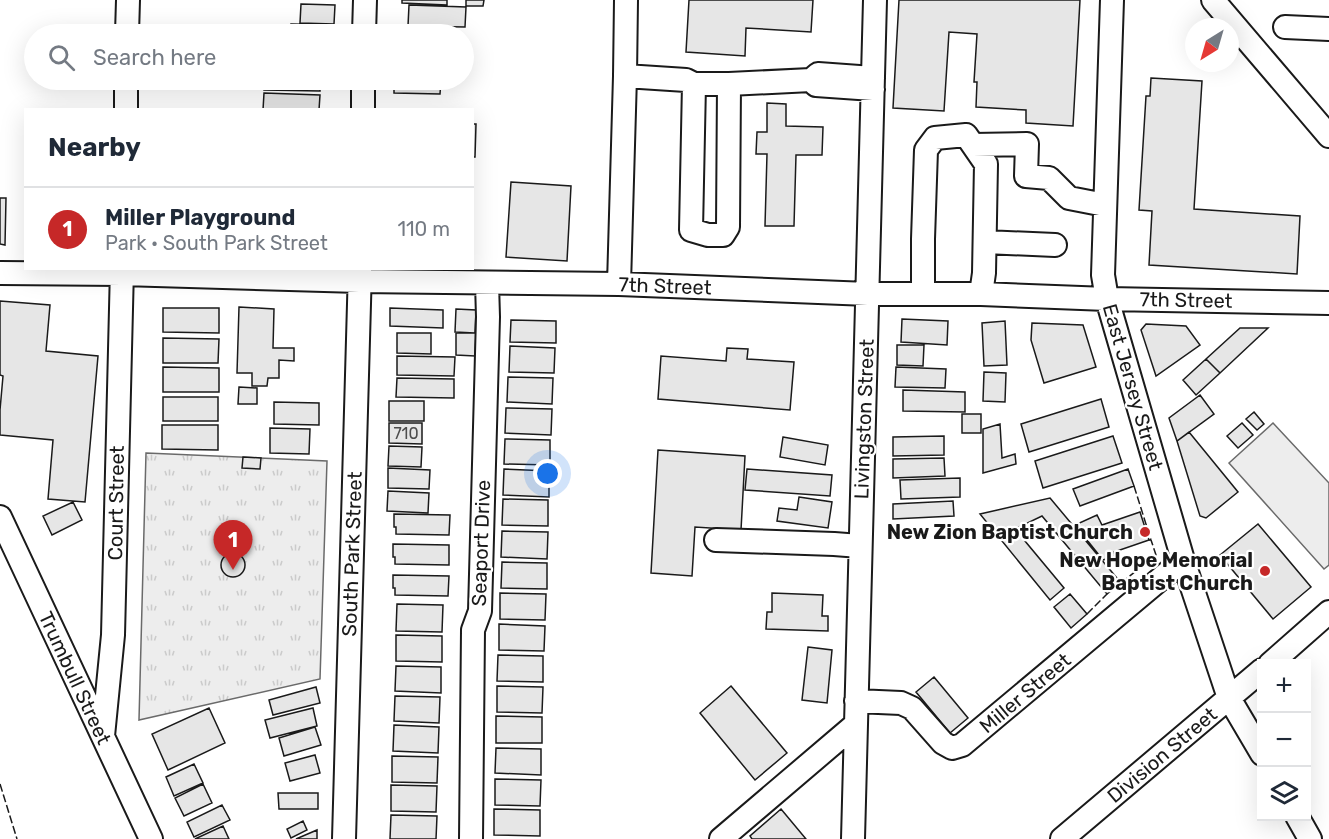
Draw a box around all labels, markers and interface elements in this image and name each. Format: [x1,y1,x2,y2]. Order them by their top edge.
north arrow [1185,18,1239,72]
search box [24,24,474,90]
icon: search [45,41,78,74]
text: Search here [93,44,216,71]
text: Nearby [48,132,141,163]
text: Miller Playground [105,204,295,231]
text: 1 [63,217,72,241]
text: 110 m [398,217,450,241]
text: Park · South Park Street [105,231,328,255]
street label: 7th Street [618,272,712,300]
street label: 7th Street [1139,287,1233,313]
street label: East Jersey Street [1098,301,1168,473]
street label: Livingston Street [849,338,879,500]
house number: 710 [393,424,419,443]
street label: Court Street [103,445,129,561]
your location [533,459,562,488]
street label: South Park Street [337,471,367,637]
street label: Seaport Drive [467,479,495,607]
pin: 1 [214,520,252,570]
place label: New Zion Baptist Church [887,520,1133,544]
marker: New Zion Baptist Church [1138,525,1152,539]
place label: New Hope Memorial Baptist Church [1059,548,1253,595]
marker: New Hope Memorial Baptist Church [1258,564,1272,578]
street label: Trumbull Street [34,608,116,748]
street label: Miller Street [975,648,1076,738]
map controls [1257,659,1311,821]
button: + [1257,659,1311,713]
street label: Division Street [1102,702,1222,808]
button: − [1257,713,1311,767]
button: layers [1257,767,1311,821]

